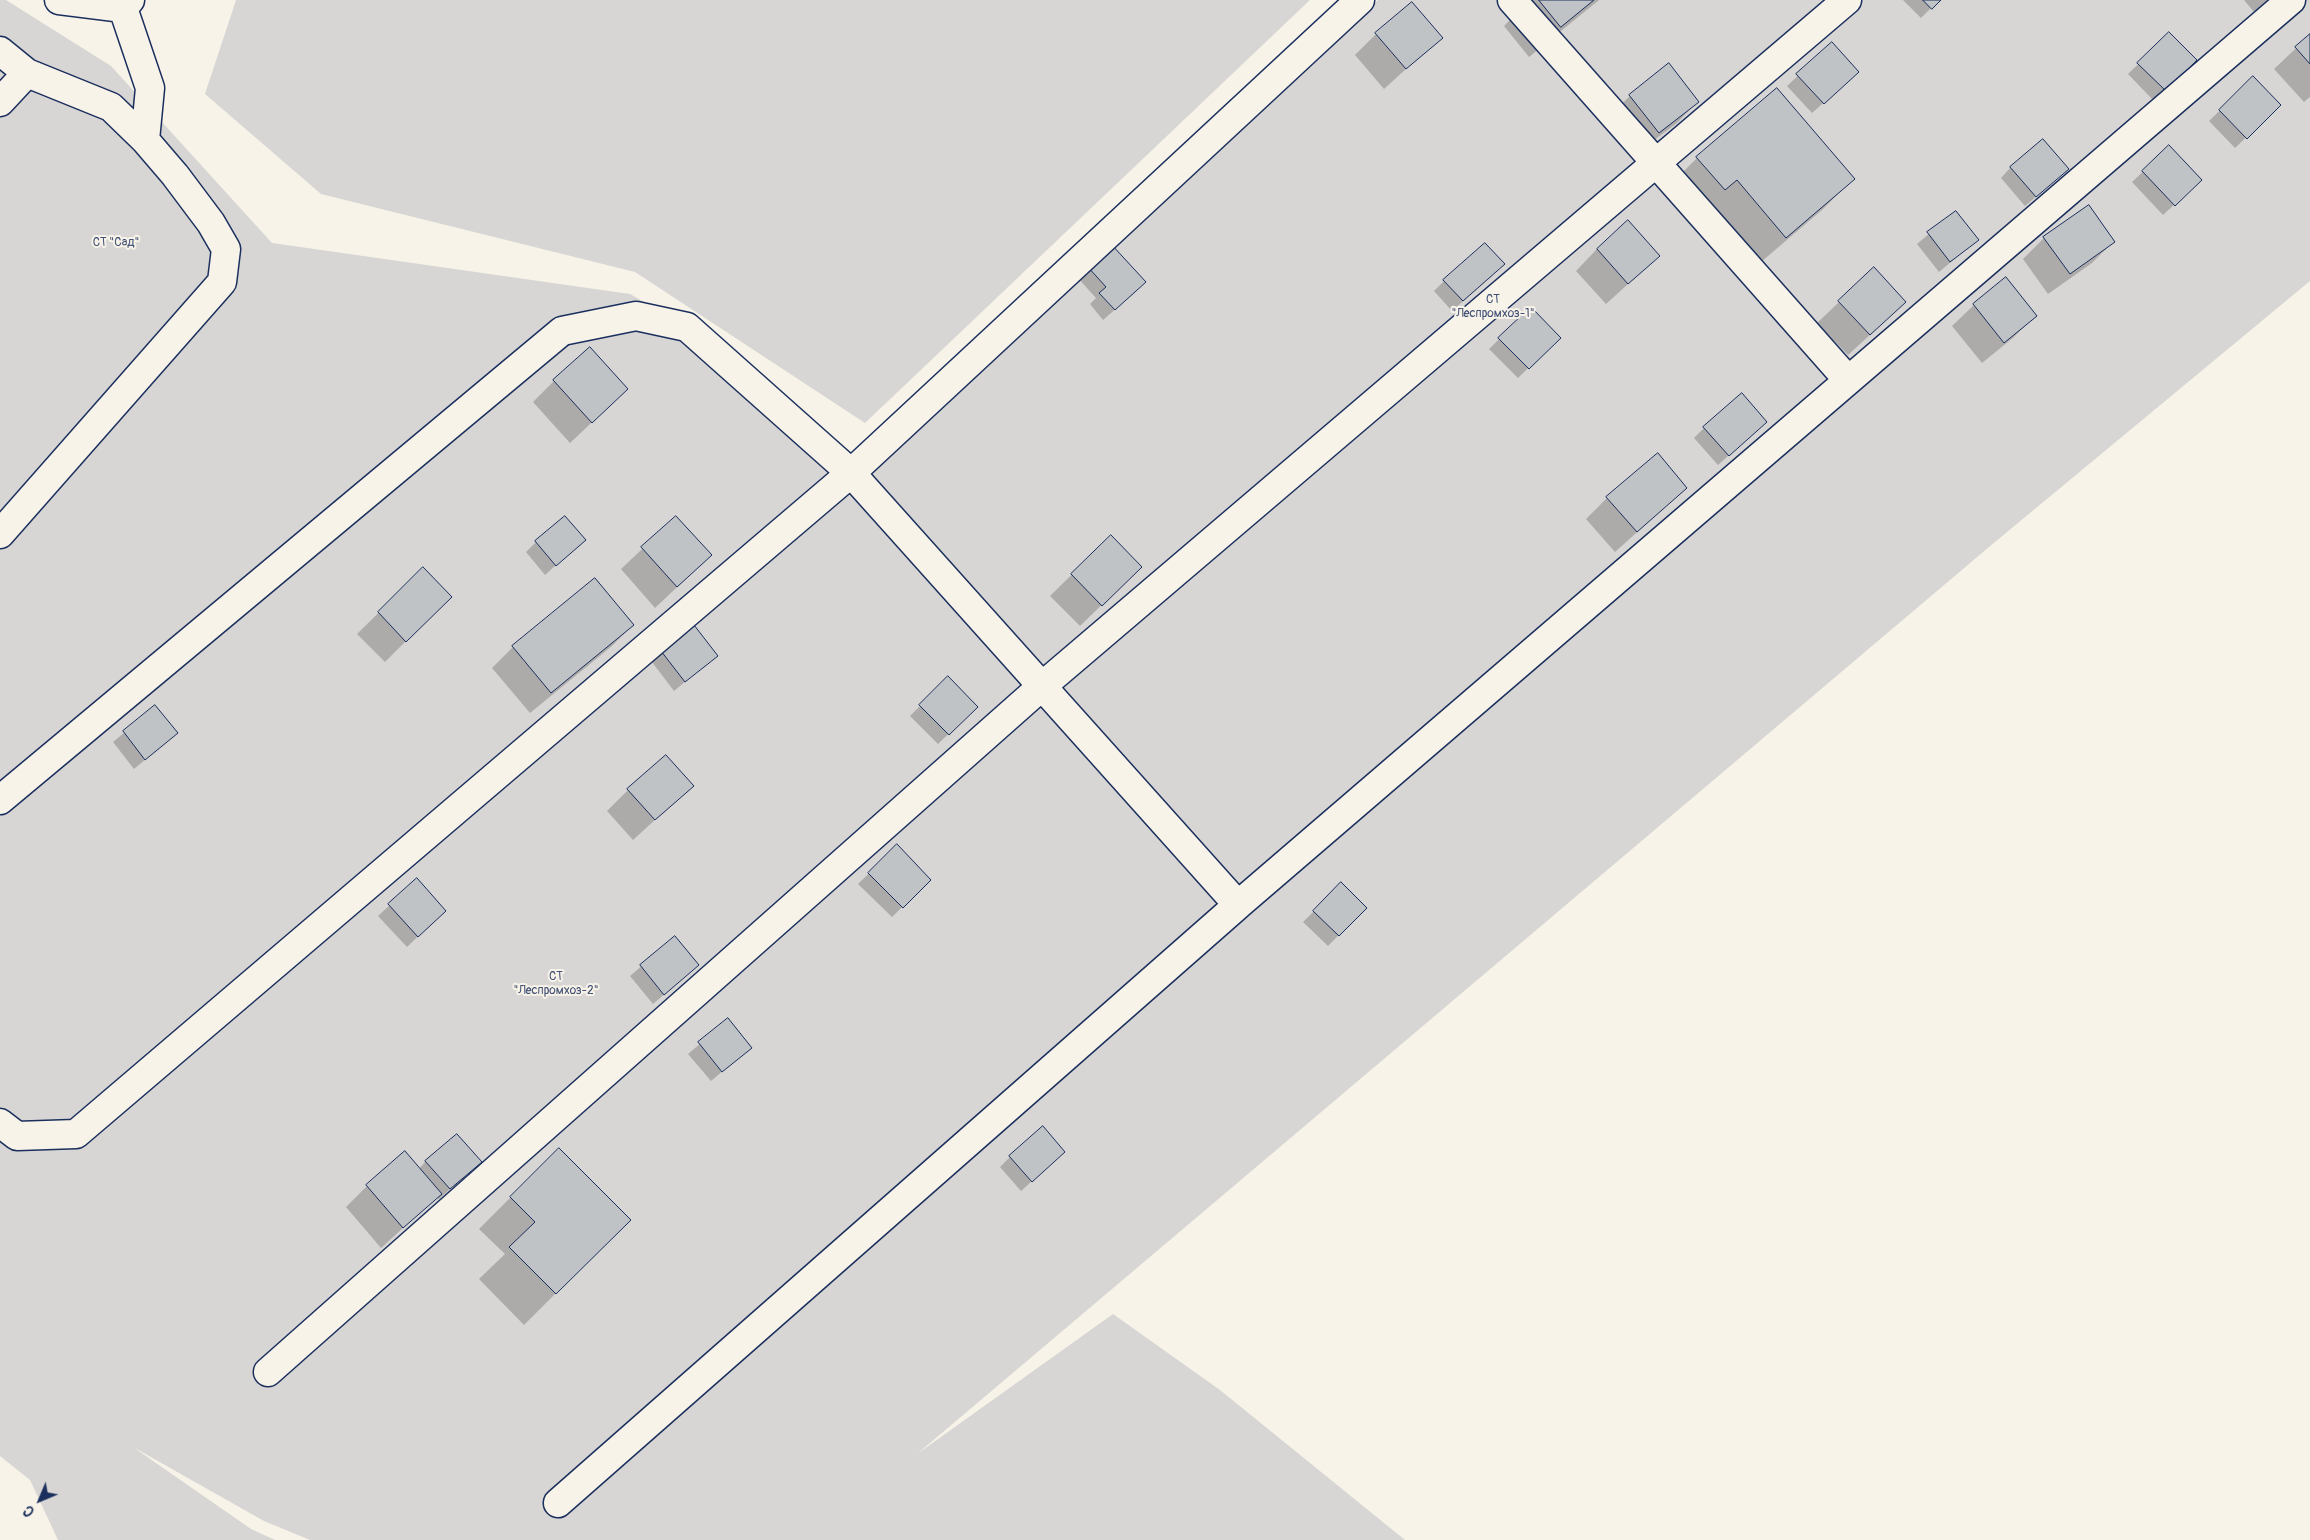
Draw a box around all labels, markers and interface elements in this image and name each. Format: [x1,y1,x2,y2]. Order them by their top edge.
park label: СТ "Сад" [93,236,139,250]
park label: СТ "Леспромхоз-1" [1451,293,1535,321]
park label: СТ "Леспромхоз-2" [513,970,599,998]
north arrow [15,1475,65,1525]
text: С [20,1502,38,1520]

